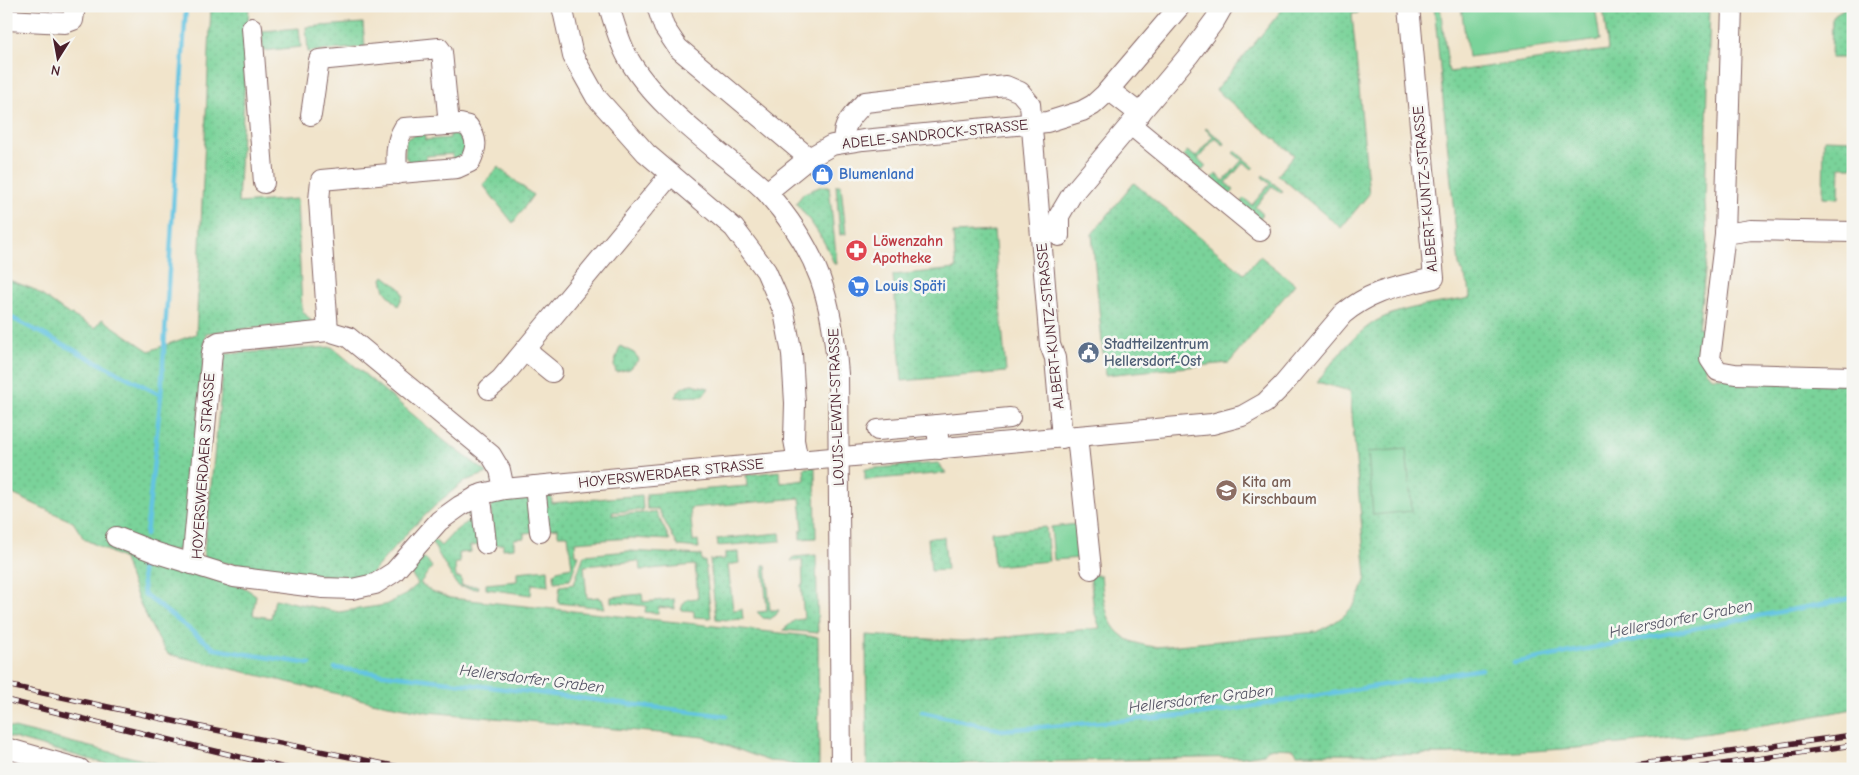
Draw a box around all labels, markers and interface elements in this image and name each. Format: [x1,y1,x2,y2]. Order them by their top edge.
north arrow [32,32,82,82]
text: N [50,61,62,79]
street label: ALBERT-KUNTZ-STRASSE [1409,105,1441,273]
street label: ADELE-SANDROCK-STRASSE [841,115,1029,153]
shop icon: Blumenland [811,162,835,186]
place label: Blumenland [839,165,914,183]
place label: Löwenzahn Apotheke [873,232,943,267]
pharmacy icon: Löwenzahn Apotheke [845,238,869,262]
street label: ALBERT-KUNTZ-STRASSE [1032,242,1068,410]
supermarket icon: Louis Späti [847,274,871,298]
place label: Louis Späti [875,277,946,295]
street label: LOUIS-LEWIN-STRASSE [824,328,848,486]
place label: Stadtteilzentrum Hellersdorf-Ost [1104,335,1209,370]
public building icon: Stadtteilzentrum Hellersdorf-Ost [1076,341,1100,365]
street label: HOYERSWERDAER STRASSE [188,372,218,560]
street label: HOYERSWERDAER STRASSE [577,454,765,492]
place label: Kita am Kirschbaum [1242,473,1317,508]
school or university icon: Kita am Kirschbaum [1214,479,1238,503]
water label: Hellersdorfer Graben [1608,596,1754,642]
water label: Hellersdorfer Graben [459,661,606,697]
water label: Hellersdorfer Graben [1128,681,1275,717]

